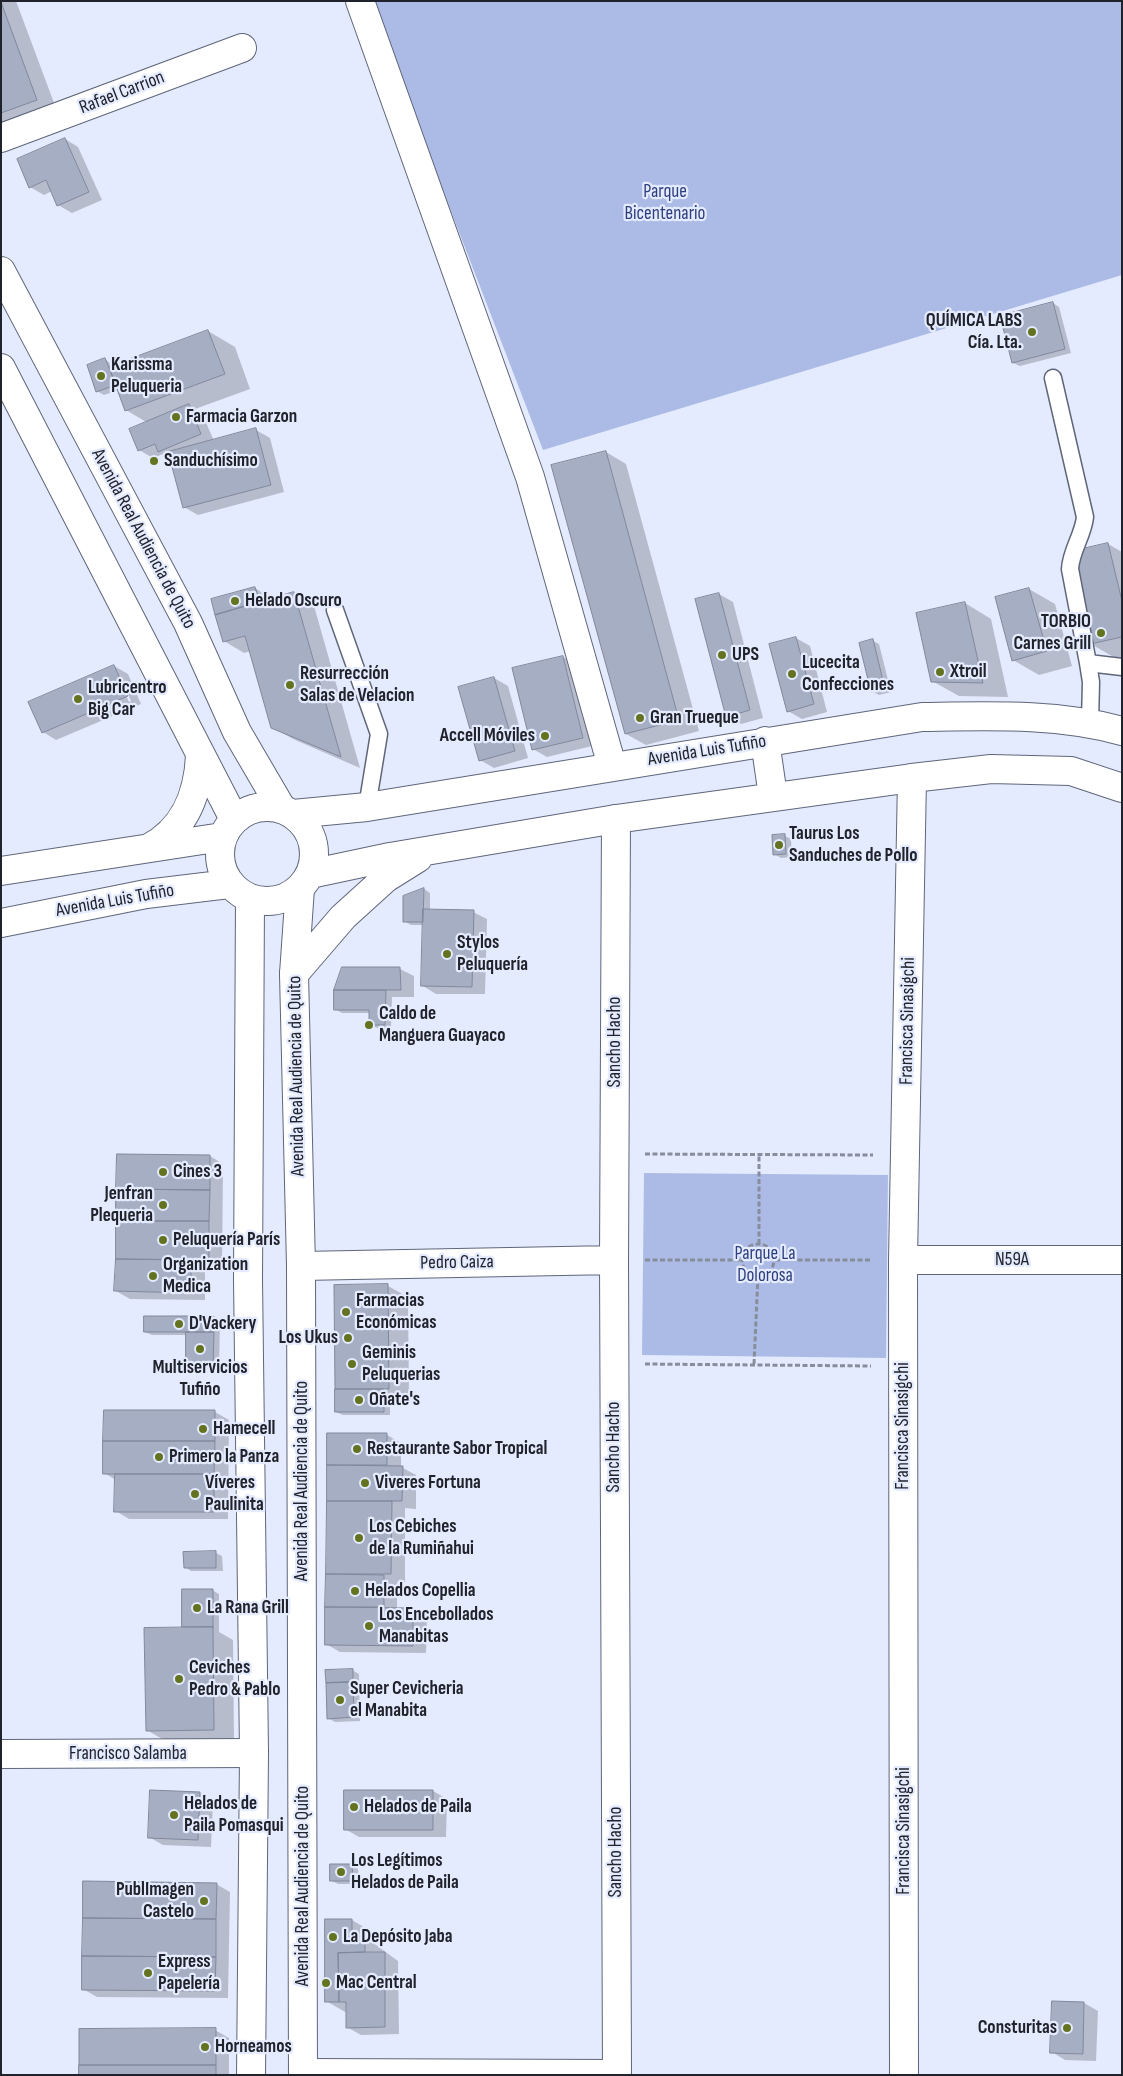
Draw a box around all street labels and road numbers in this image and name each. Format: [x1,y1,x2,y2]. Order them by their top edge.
street label: Rafael Carrion [76,66,168,120]
street label: Avenida Real Audiencia de Quito [86,445,200,633]
street label: Avenida Luis Tufiño [646,730,768,772]
street label: Avenida Luis Tufiño [54,879,176,923]
street label: Francisca Sinasigchi [895,957,921,1085]
street label: Avenida Real Audiencia de Quito [284,976,310,1176]
street label: Sancho Hacho [604,997,626,1087]
street label: N59A [995,1249,1029,1271]
street label: Pedro Caiza [420,1251,494,1275]
street label: Francisca Sinasigchi [892,1362,914,1490]
street label: Avenida Real Audiencia de Quito [291,1381,313,1581]
street label: Sancho Hacho [603,1402,625,1492]
street label: Francisco Salamba [69,1743,187,1765]
street label: Francisca Sinasigchi [893,1767,915,1895]
street label: Avenida Real Audiencia de Quito [292,1786,314,1986]
street label: Sancho Hacho [605,1807,627,1897]

